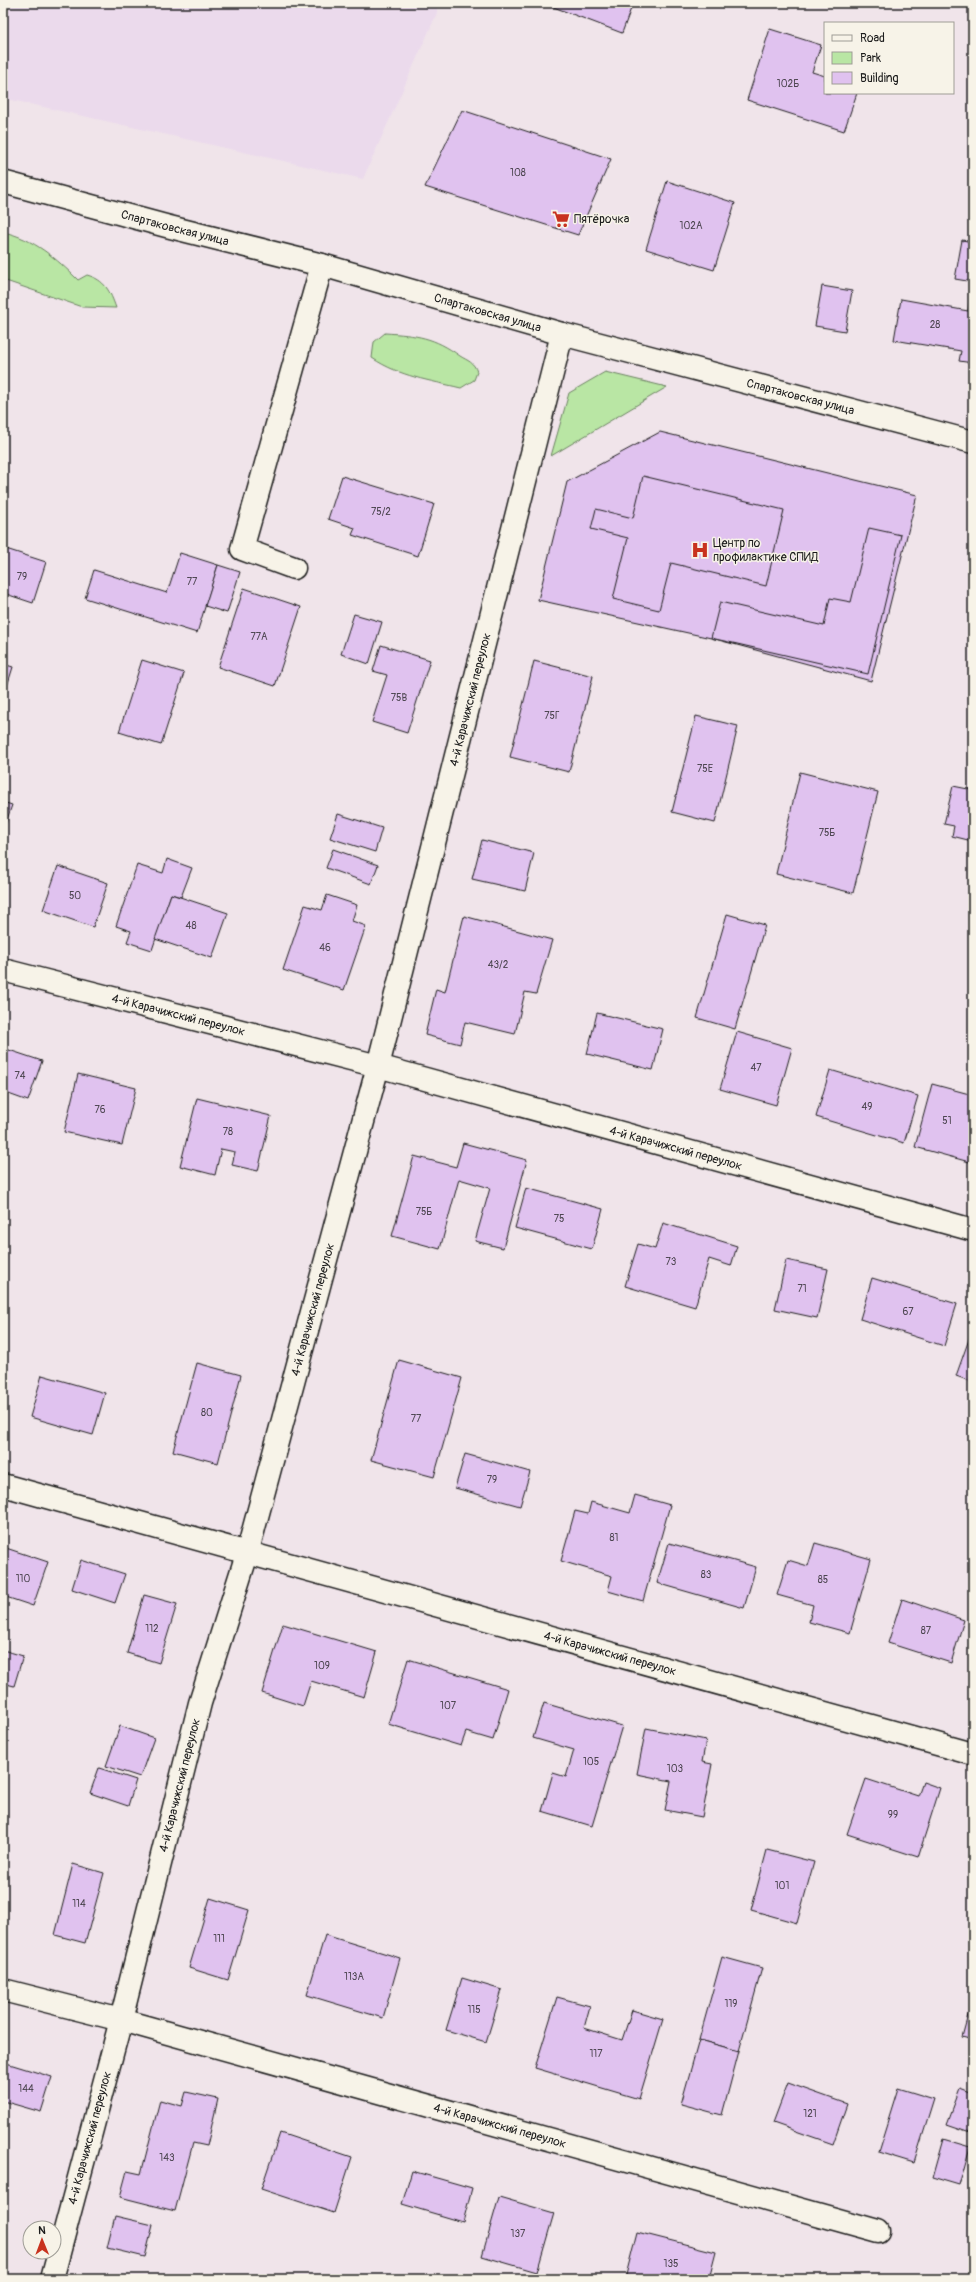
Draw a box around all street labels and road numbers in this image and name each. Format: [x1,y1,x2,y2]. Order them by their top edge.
street label: Спартаковская улица [119,207,231,249]
street label: Спартаковская улица [432,290,543,335]
street label: Спартаковская улица [745,375,857,418]
street label: 4-й Карачижский переулок [446,631,494,768]
street label: 4-й Карачижский переулок [110,991,247,1039]
street label: 4-й Карачижский переулок [608,1123,744,1174]
street label: 4-й Карачижский переулок [288,1241,338,1378]
street label: 4-й Карачижский переулок [542,1628,678,1679]
street label: 4-й Карачижский переулок [156,1717,203,1854]
street label: 4-й Карачижский переулок [65,2070,114,2206]
street label: 4-й Карачижский переулок [432,2100,568,2151]

